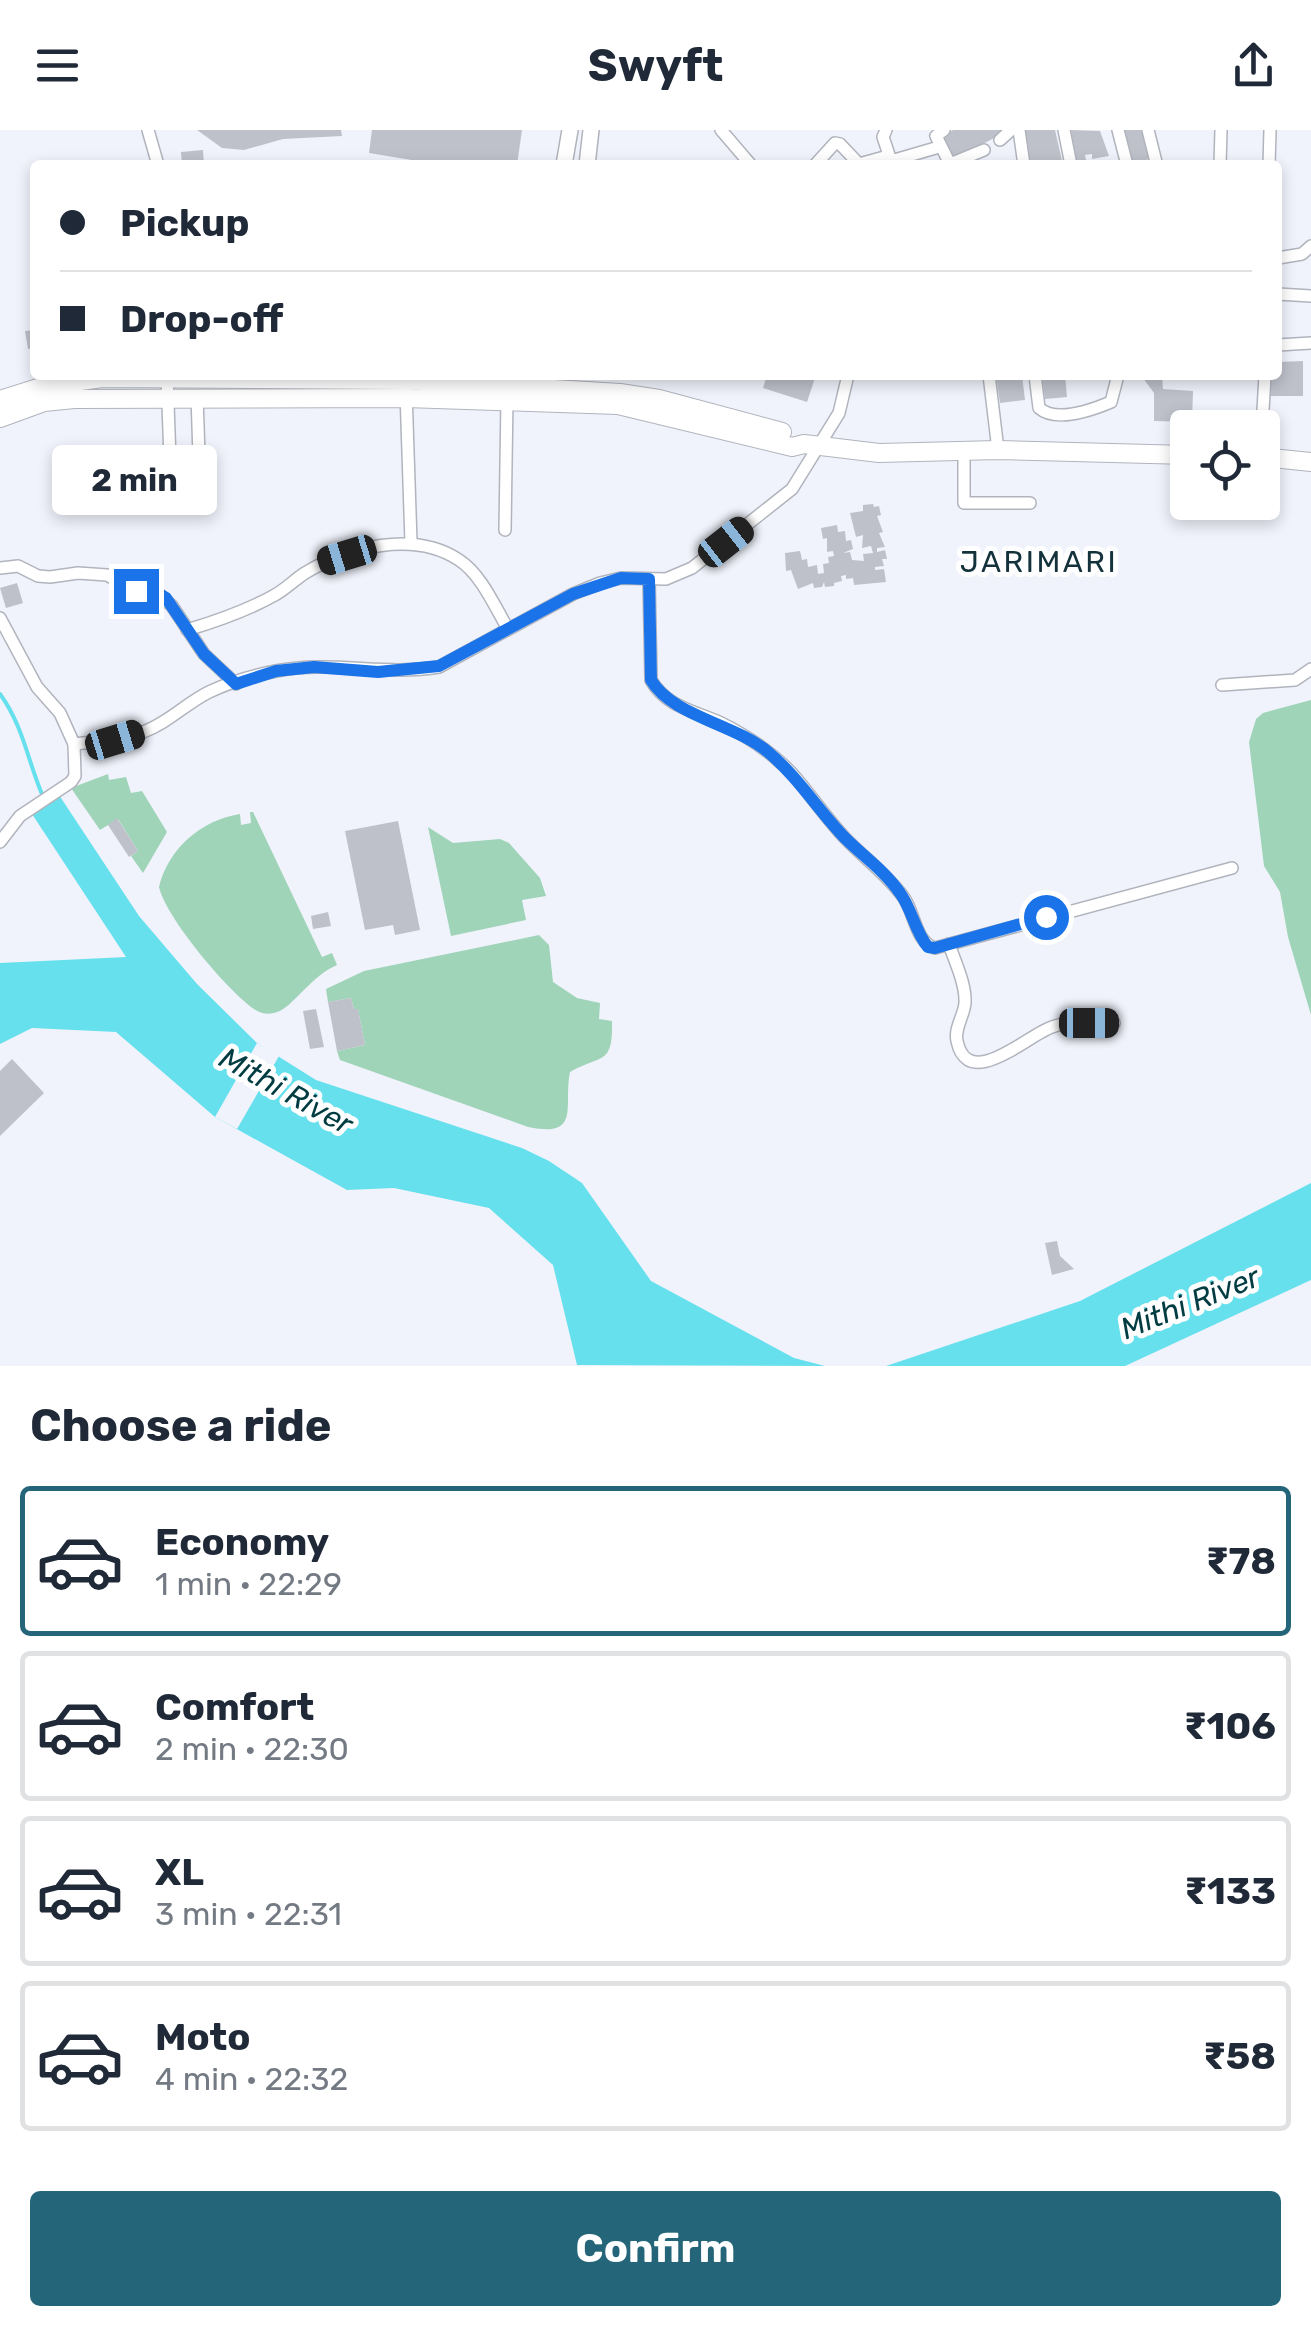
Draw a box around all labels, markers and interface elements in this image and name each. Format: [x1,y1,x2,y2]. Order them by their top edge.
icon: menu [30,38,85,93]
icon: share [1226,38,1281,93]
text: Swyft [588,39,723,92]
text: Pickup [120,200,249,246]
text: Drop-off [120,296,283,342]
map controls [1170,410,1280,520]
button: locate [1170,410,1280,520]
callout: 2 min [54,446,218,516]
text: 2 min [91,461,178,499]
car [693,512,759,572]
car [314,532,380,578]
district label: JARIMARI [960,544,1118,580]
route end [114,569,159,614]
car [82,717,148,763]
route start [1024,895,1069,940]
car [1059,1008,1119,1038]
water label: Mithi River [213,1040,360,1143]
water label: Mithi River [1115,1258,1266,1347]
text: Choose a ride [30,1399,332,1452]
icon: car [35,1516,125,1606]
text: Economy [155,1519,329,1565]
text: ₹78 [1206,1538,1276,1584]
text: 1 min · 22:29 [155,1565,342,1603]
icon: car [35,1681,125,1771]
text: Comfort [155,1684,314,1730]
text: ₹106 [1184,1703,1276,1749]
text: 2 min · 22:30 [155,1730,349,1768]
icon: car [35,1846,125,1936]
text: XL [155,1849,204,1895]
text: ₹133 [1184,1868,1276,1914]
text: 3 min · 22:31 [155,1895,342,1933]
icon: car [35,2011,125,2101]
text: Moto [155,2014,251,2060]
text: ₹58 [1203,2033,1276,2079]
text: 4 min · 22:32 [155,2060,348,2098]
button: Confirm [30,2191,1281,2306]

